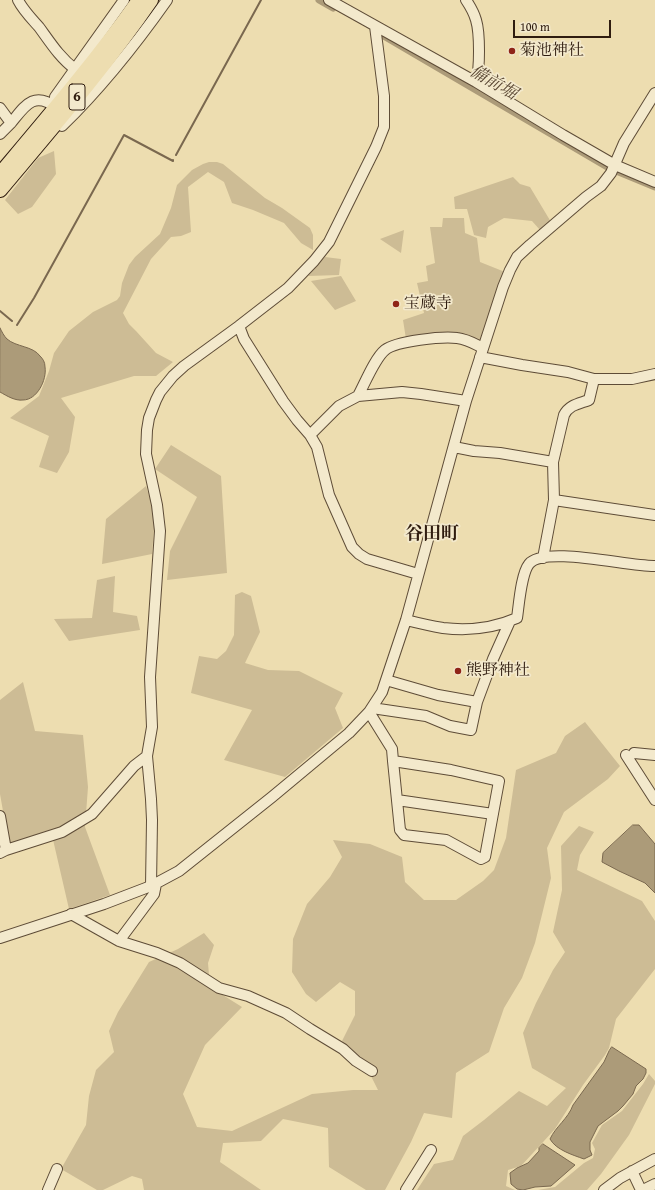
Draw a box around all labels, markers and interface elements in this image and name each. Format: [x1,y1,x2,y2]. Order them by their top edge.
scale bar [515,12,613,38]
text: 100 m [520,18,550,35]
place label: 菊池神社 [520,41,584,61]
marker: 菊池神社 [507,46,517,56]
water label: 備前堀 [466,61,520,105]
road number: 6 [69,84,85,110]
place label: 宝蔵寺 [404,294,452,314]
marker: 宝蔵寺 [391,299,401,309]
district label: 谷田町 [405,523,459,545]
place label: 熊野神社 [466,661,530,681]
marker: 熊野神社 [453,666,463,676]

